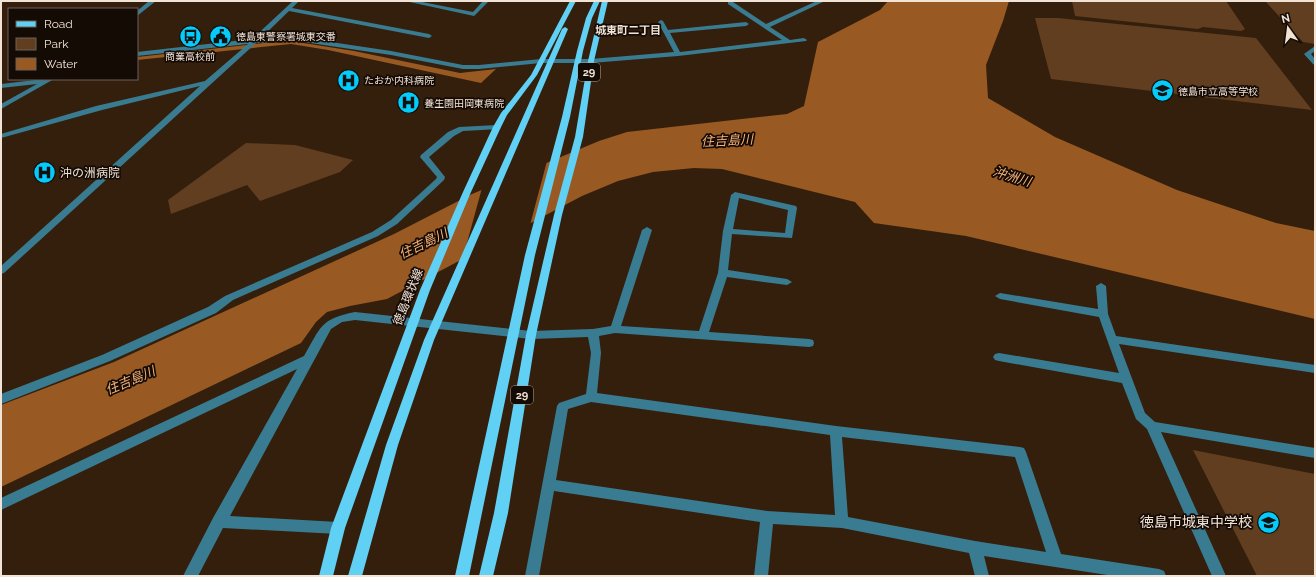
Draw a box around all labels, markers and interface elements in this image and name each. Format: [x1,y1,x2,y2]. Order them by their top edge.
legend [8,8,138,80]
north arrow [1268,8,1308,48]
text: N [1280,11,1291,26]
text: Road [44,17,73,31]
bus stop icon: 商業高校前 [177,23,203,49]
public building icon: 徳島東警察署城東交番 [207,23,233,49]
district label: 城東町二丁目 [595,24,661,37]
place label: 徳島東警察署城東交番 [236,31,336,42]
text: Park [44,37,69,51]
place label: 商業高校前 [165,51,215,62]
text: Water [44,57,78,71]
road number: 29 [578,63,600,81]
hospital icon: たおか内科病院 [336,67,362,93]
place label: たおか内科病院 [364,75,434,86]
school or university icon: 徳島市立高等学校 [1149,78,1175,104]
place label: 徳島市立高等学校 [1178,86,1258,97]
hospital icon: 養生園田岡東病院 [395,90,421,116]
place label: 養生園田岡東病院 [424,98,504,109]
water label: 住吉島川 [701,132,755,149]
hospital icon: 沖の洲病院 [32,160,58,186]
water label: 沖洲川 [991,164,1035,190]
place label: 沖の洲病院 [60,166,120,180]
water label: 住吉島川 [397,224,452,262]
street label: 徳島環状線 [390,267,426,327]
water label: 住吉島川 [103,363,159,398]
road number: 29 [511,386,533,404]
school or university icon: 徳島市城東中学校 [1255,509,1281,535]
place label: 徳島市城東中学校 [1140,514,1252,530]

